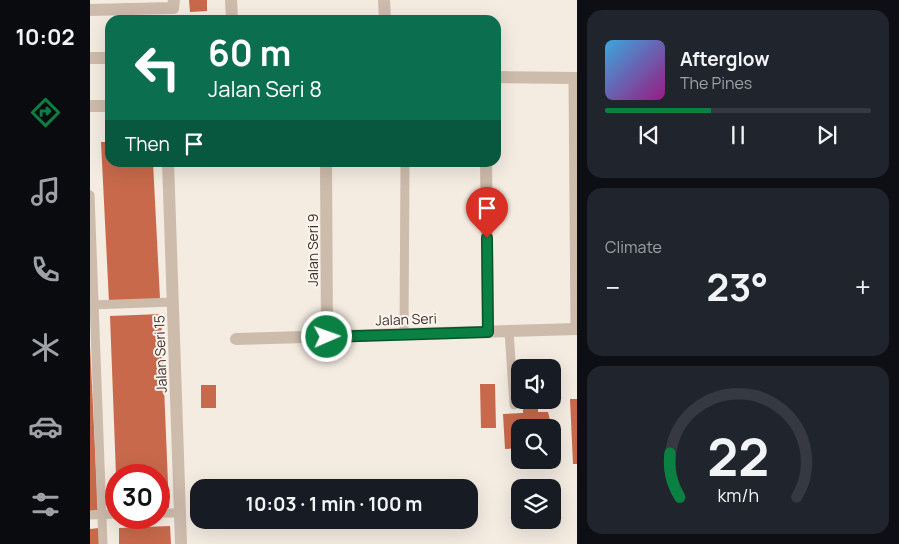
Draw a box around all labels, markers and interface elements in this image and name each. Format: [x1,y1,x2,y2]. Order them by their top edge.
text: 10:02 [15,22,75,52]
text: 60 m [208,29,291,77]
icon: left [125,35,190,100]
text: Afterglow [680,46,769,72]
text: The Pines [680,72,752,94]
text: Jalan Seri 8 [208,74,322,104]
icon: directions [28,95,63,130]
icon: previous [635,121,663,149]
icon: pause [724,121,752,149]
icon: next [813,121,841,149]
icon: arrive [180,130,208,158]
text: Then [125,131,170,157]
icon: music [28,174,63,209]
pin [466,187,508,238]
icon: arrive [473,194,501,222]
street label: Jalan Seri 9 [303,213,322,287]
text: Climate [605,236,662,258]
icon: phone [28,252,63,287]
text: 23° [707,260,768,312]
text: − [605,268,620,306]
text: + [855,268,871,306]
street label: Jalan Seri [375,308,437,330]
position arrow [300,310,352,362]
street label: Jalan Seri 15 [149,315,171,393]
icon: climate [28,330,63,365]
map controls [511,359,561,529]
button: sound [511,359,561,409]
icon: car [28,409,63,444]
button: search [511,419,561,469]
text: 22 [707,421,769,492]
speed limit sign: 30 [105,464,170,529]
button: layers [511,479,561,529]
text: km/h [717,483,759,507]
icon: filters [28,487,63,522]
text: 10:03 · 1 min · 100 m [246,491,422,517]

